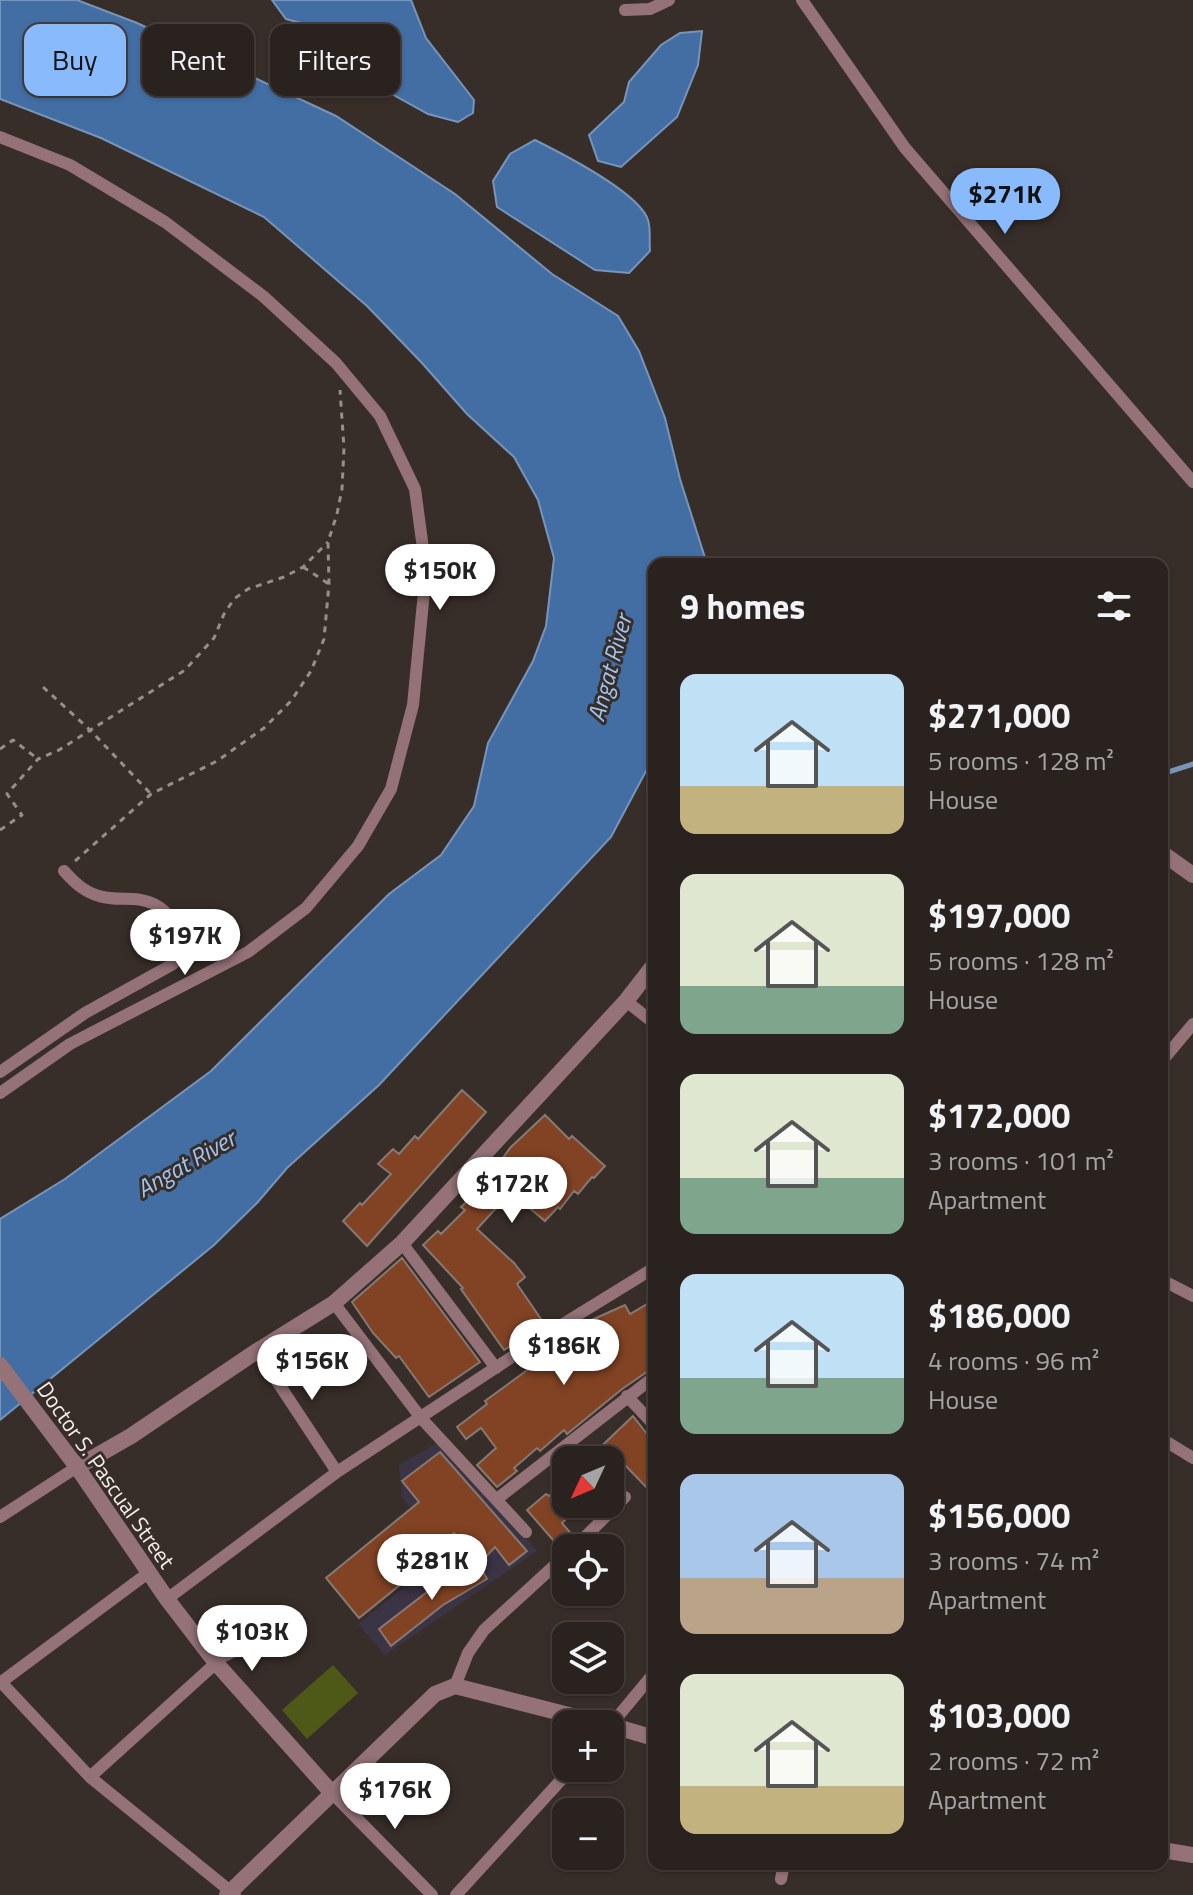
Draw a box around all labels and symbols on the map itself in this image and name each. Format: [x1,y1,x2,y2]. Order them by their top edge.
pin: $271K [949,168,1061,236]
pin: $150K [384,544,496,612]
water label: Angat River [578,607,641,725]
pin: $197K [129,909,241,977]
water label: Angat River [129,1119,245,1206]
pin: $172K [456,1157,568,1225]
pin: $186K [508,1319,620,1387]
pin: $156K [256,1334,368,1402]
street label: Doctor S. Pascual Street [28,1374,184,1576]
north arrow [552,1446,624,1518]
pin: $281K [376,1534,488,1602]
pin: $103K [196,1605,308,1673]
pin: $176K [339,1763,451,1831]

